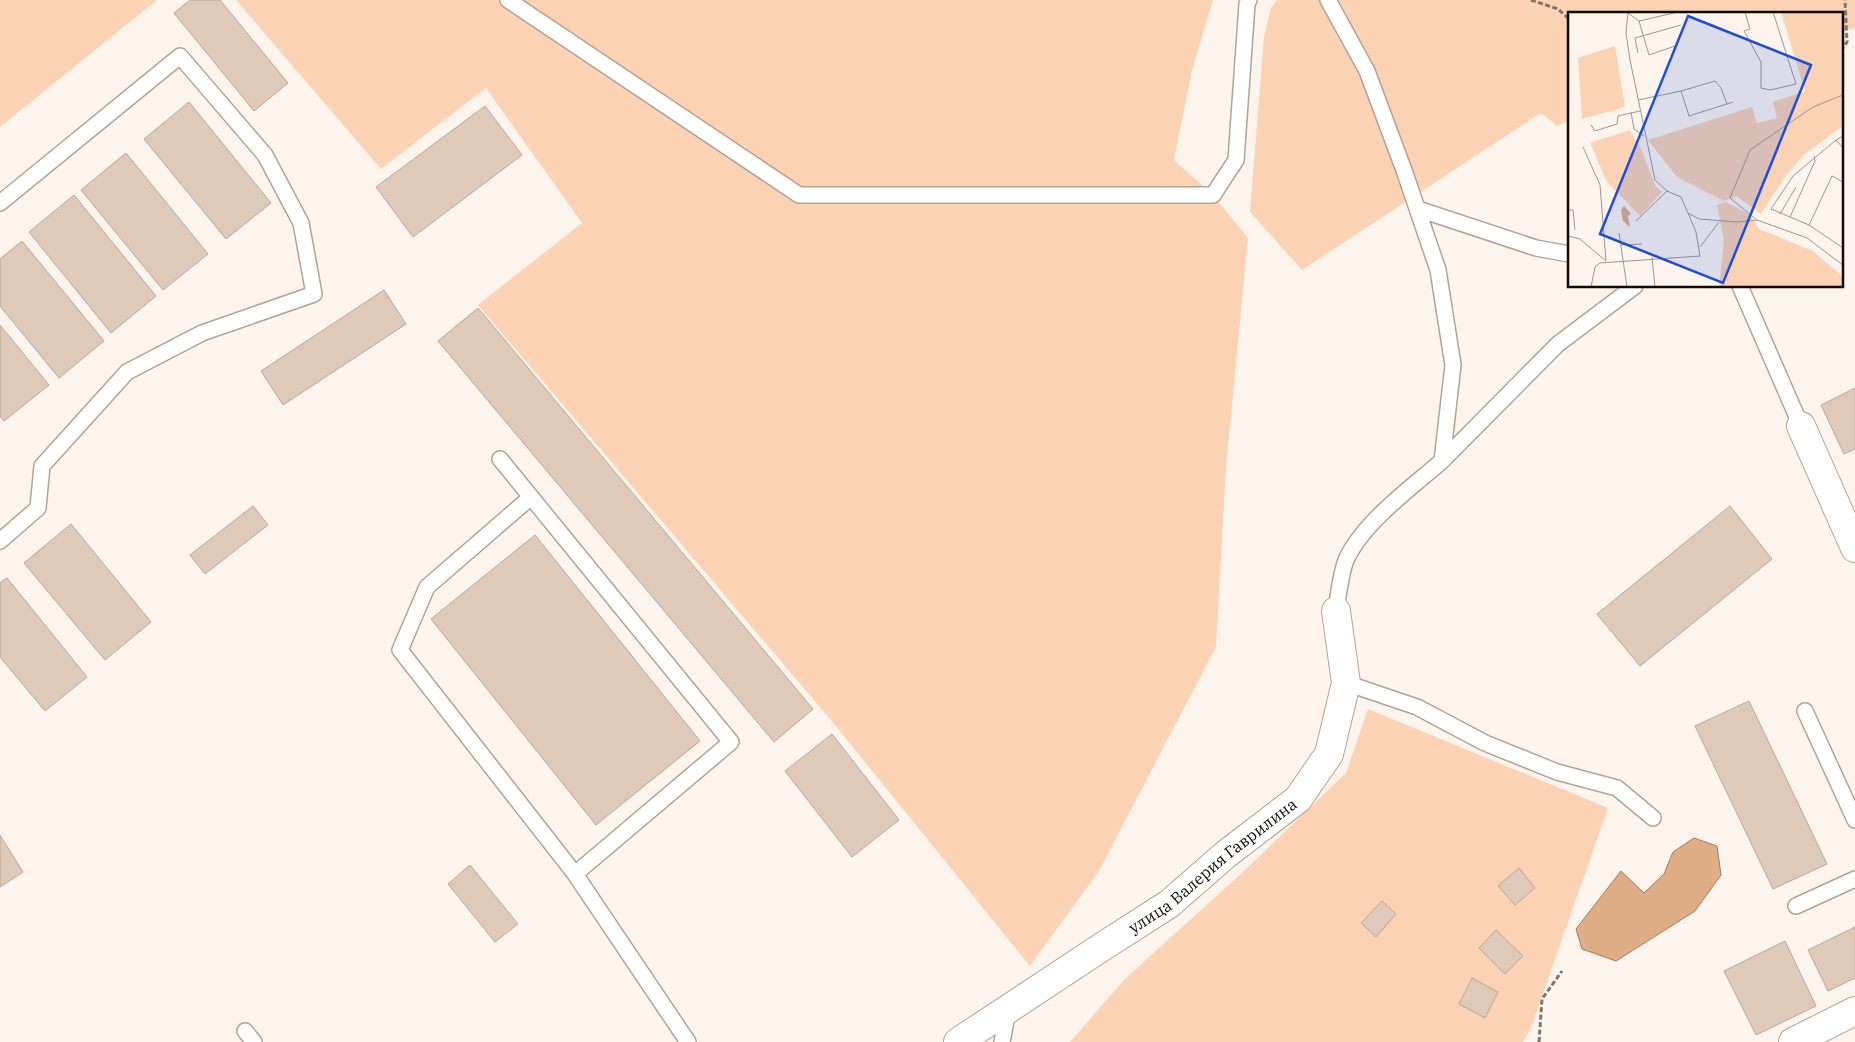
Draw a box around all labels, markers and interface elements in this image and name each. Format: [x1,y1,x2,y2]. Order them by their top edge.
inset map [1568,12,1842,288]
street label: улица Валерия Гаврилина [1125,794,1301,937]

